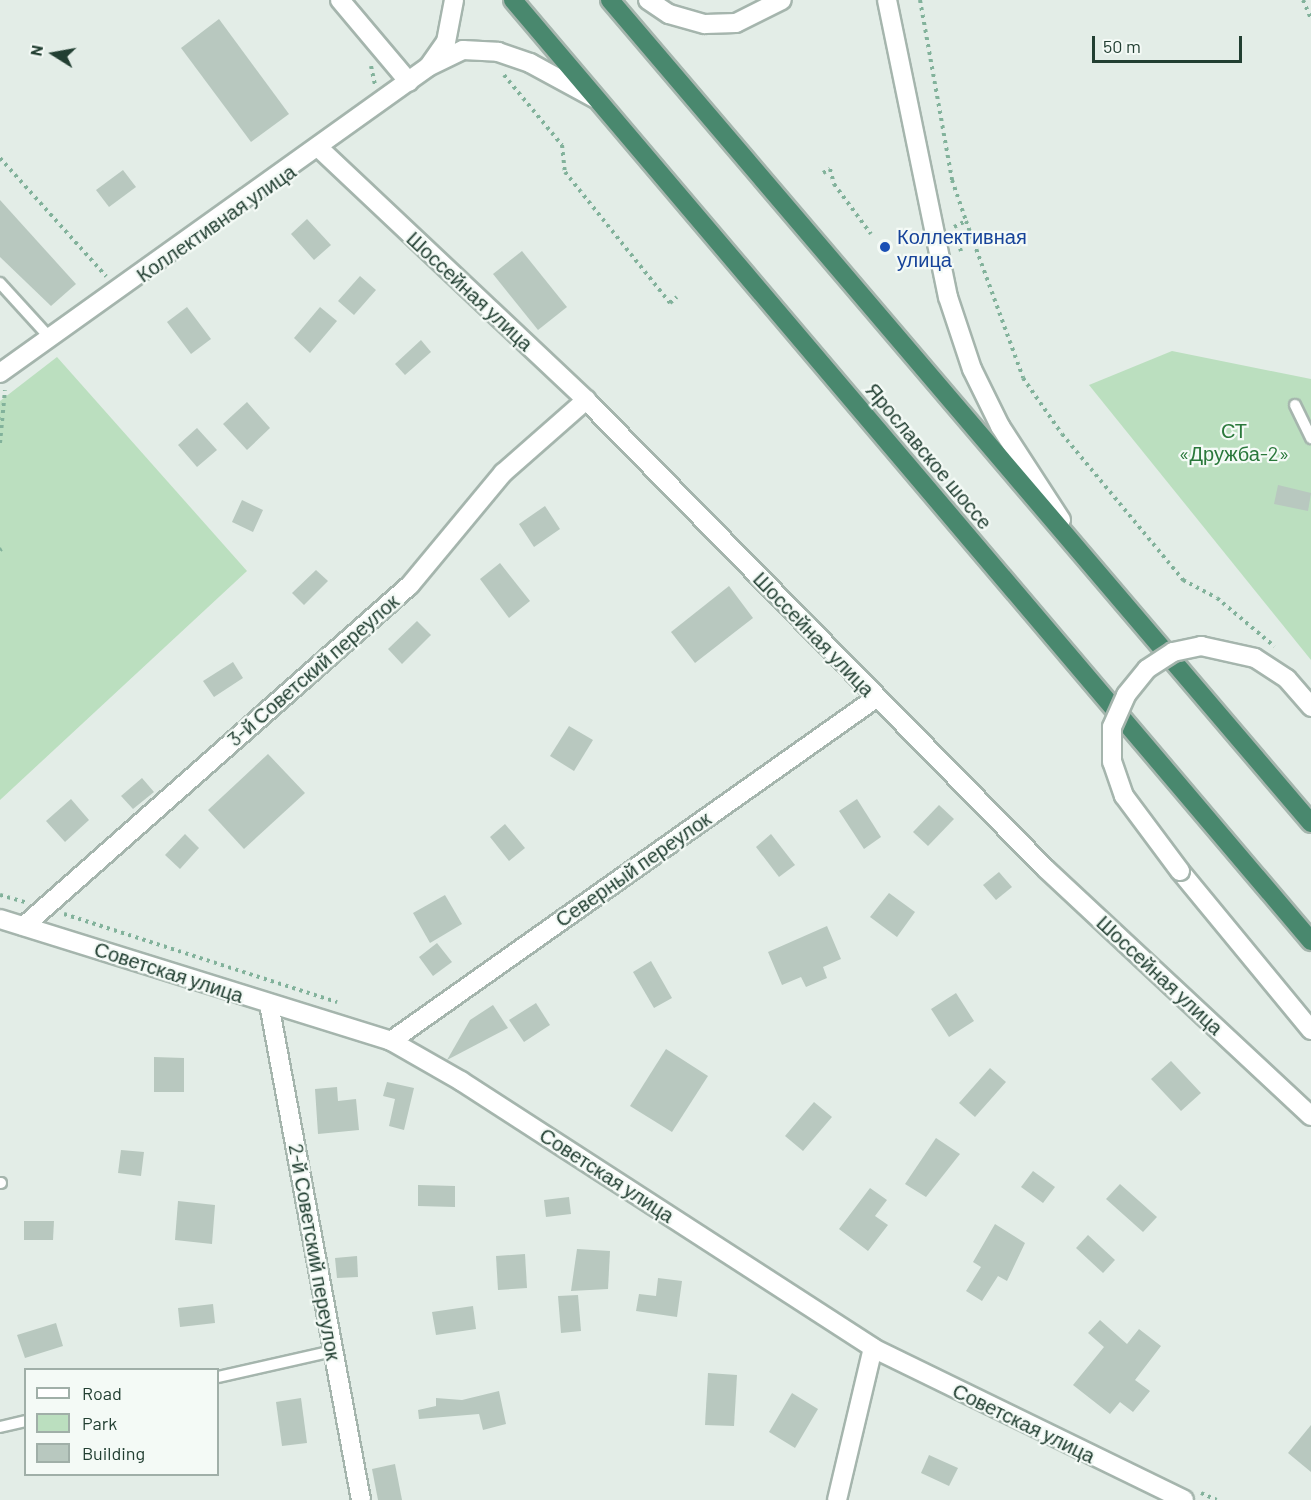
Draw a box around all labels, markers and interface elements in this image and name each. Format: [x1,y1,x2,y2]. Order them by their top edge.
north arrow [24,24,84,84]
scale bar [1095,24,1245,62]
text: 50 m [1103,35,1141,57]
text: N [25,43,46,58]
street label: Коллективная улица [132,159,300,287]
place label: Коллективная улица [897,224,1027,271]
street label: Шоссейная улица [402,226,538,356]
marker: Коллективная улица [878,240,892,254]
street label: Ярославское шоссе [861,378,997,534]
park label: СТ «Дружба-2» [1179,419,1289,466]
street label: Шоссейная улица [749,567,879,701]
street label: 3-й Советский переулок [222,589,404,751]
street label: Северный переулок [551,806,715,932]
street label: Шоссейная улица [1092,910,1228,1040]
street label: Советская улица [91,937,247,1007]
street label: Советская улица [535,1123,679,1227]
street label: 2-й Советский переулок [284,1142,346,1362]
legend [24,1368,219,1476]
street label: Советская улица [949,1378,1099,1468]
text: Road [82,1382,122,1404]
text: Park [82,1412,117,1434]
text: Building [82,1442,145,1464]

